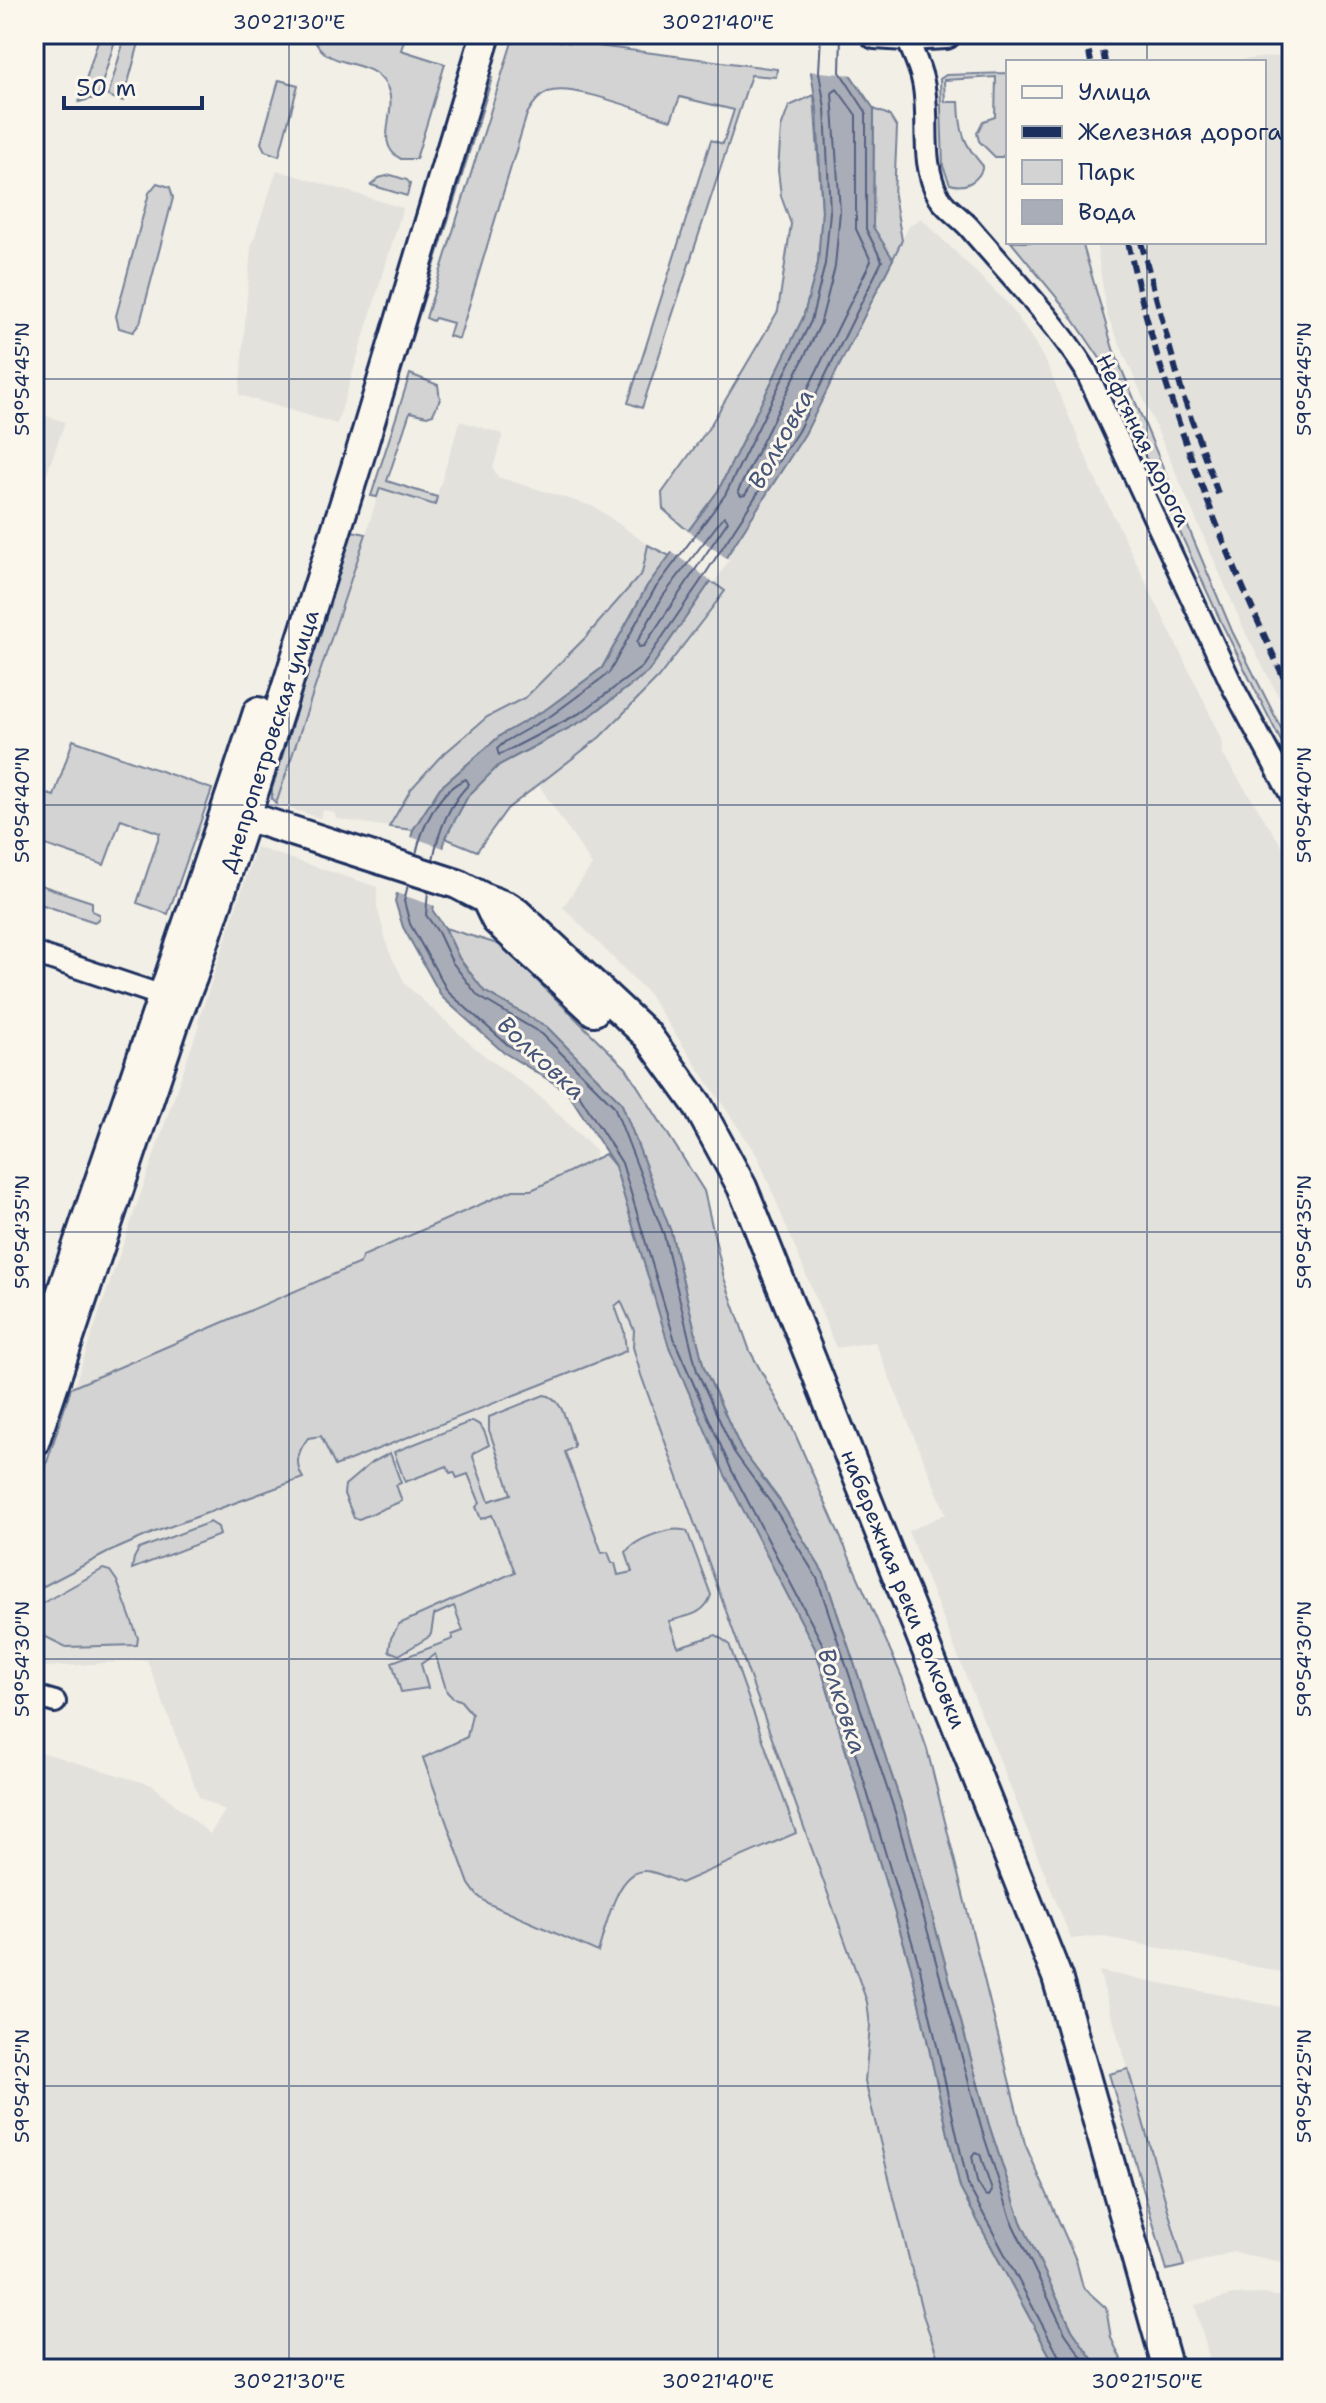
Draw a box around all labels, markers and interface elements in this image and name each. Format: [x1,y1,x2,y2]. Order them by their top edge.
text: 30°21'30"E [233,9,345,35]
text: 30°21'40"E [662,9,774,35]
scale bar [64,60,202,110]
legend [1006,60,1266,244]
text: 50 m [76,72,136,104]
text: Улица [1078,76,1151,108]
text: Железная дорога [1078,116,1282,148]
text: Парк [1078,156,1135,188]
text: Вода [1078,196,1136,228]
text: 59°54'45"N [9,322,35,436]
text: 59°54'45"N [1291,322,1317,436]
street label: Нефтяная дорога [1089,349,1198,532]
water label: Волковка [740,383,822,495]
street label: Днепропетровская улица [213,606,326,876]
text: 59°54'40"N [9,747,35,863]
text: 59°54'40"N [1291,747,1317,863]
water label: Волковка [490,1009,592,1107]
text: 59°54'35"N [9,1175,35,1289]
text: 59°54'35"N [1291,1175,1317,1289]
street label: набережная реки Волковки [834,1446,973,1733]
text: 59°54'30"N [9,1601,35,1717]
text: 59°54'30"N [1291,1601,1317,1717]
water label: Волковка [810,1644,874,1758]
text: 59°54'25"N [9,2029,35,2143]
text: 59°54'25"N [1291,2029,1317,2143]
text: 30°21'30"E [233,2368,345,2394]
text: 30°21'40"E [662,2368,774,2394]
text: 30°21'50"E [1091,2368,1203,2394]

